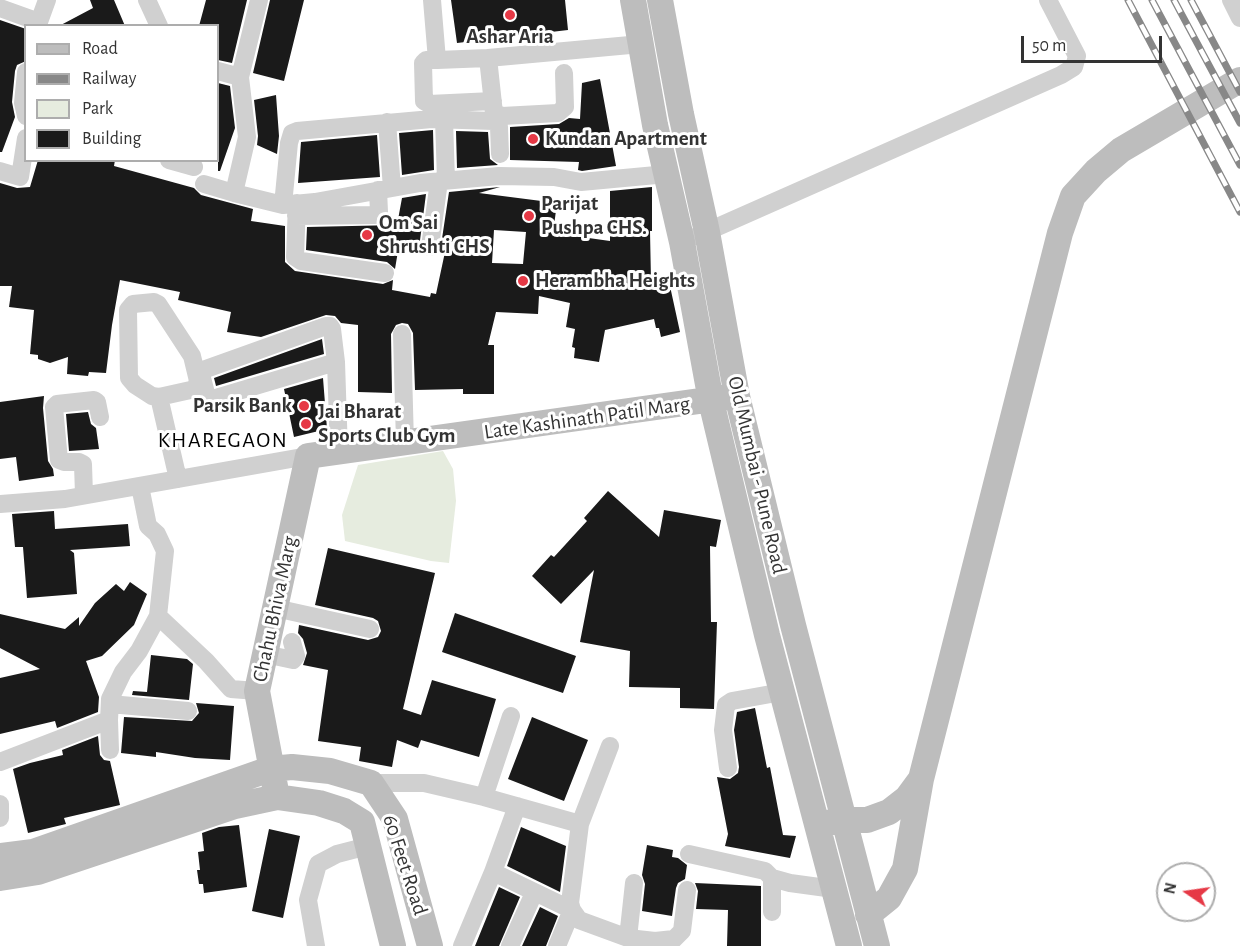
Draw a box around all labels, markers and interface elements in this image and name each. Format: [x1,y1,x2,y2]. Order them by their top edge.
marker: Ashar Aria [503,8,517,22]
legend [24,24,219,162]
place label: Ashar Aria [466,24,554,50]
scale bar [1024,24,1165,62]
text: 50 m [1032,37,1066,55]
text: Road [82,40,118,58]
text: Railway [82,70,136,88]
text: Park [82,100,113,118]
place label: Kundan Apartment [545,126,707,152]
text: Building [82,130,141,148]
marker: Kundan Apartment [526,132,540,146]
place label: Parijat Pushpa CHS. [541,191,647,241]
marker: Parijat Pushpa CHS. [522,209,536,223]
place label: Om Sai Shrushti CHS [379,210,490,260]
marker: Om Sai Shrushti CHS [360,228,374,242]
place label: Herambha Heights [535,268,695,294]
marker: Herambha Heights [516,274,530,288]
street label: Old Mumbai - Pune Road [722,374,792,576]
street label: Late Kashinath Patil Marg [482,391,692,445]
place label: Parsik Bank [193,393,292,419]
marker: Parsik Bank [297,399,311,413]
place label: Jai Bharat Sports Club Gym [318,399,455,449]
marker: Jai Bharat Sports Club Gym [299,417,313,431]
district label: KHAREGAON [158,427,288,453]
street label: Chahu Bhiva Marg [247,534,303,684]
street label: 60 Feet Road [377,812,433,918]
north arrow [1156,862,1216,922]
text: N [1161,881,1179,896]

